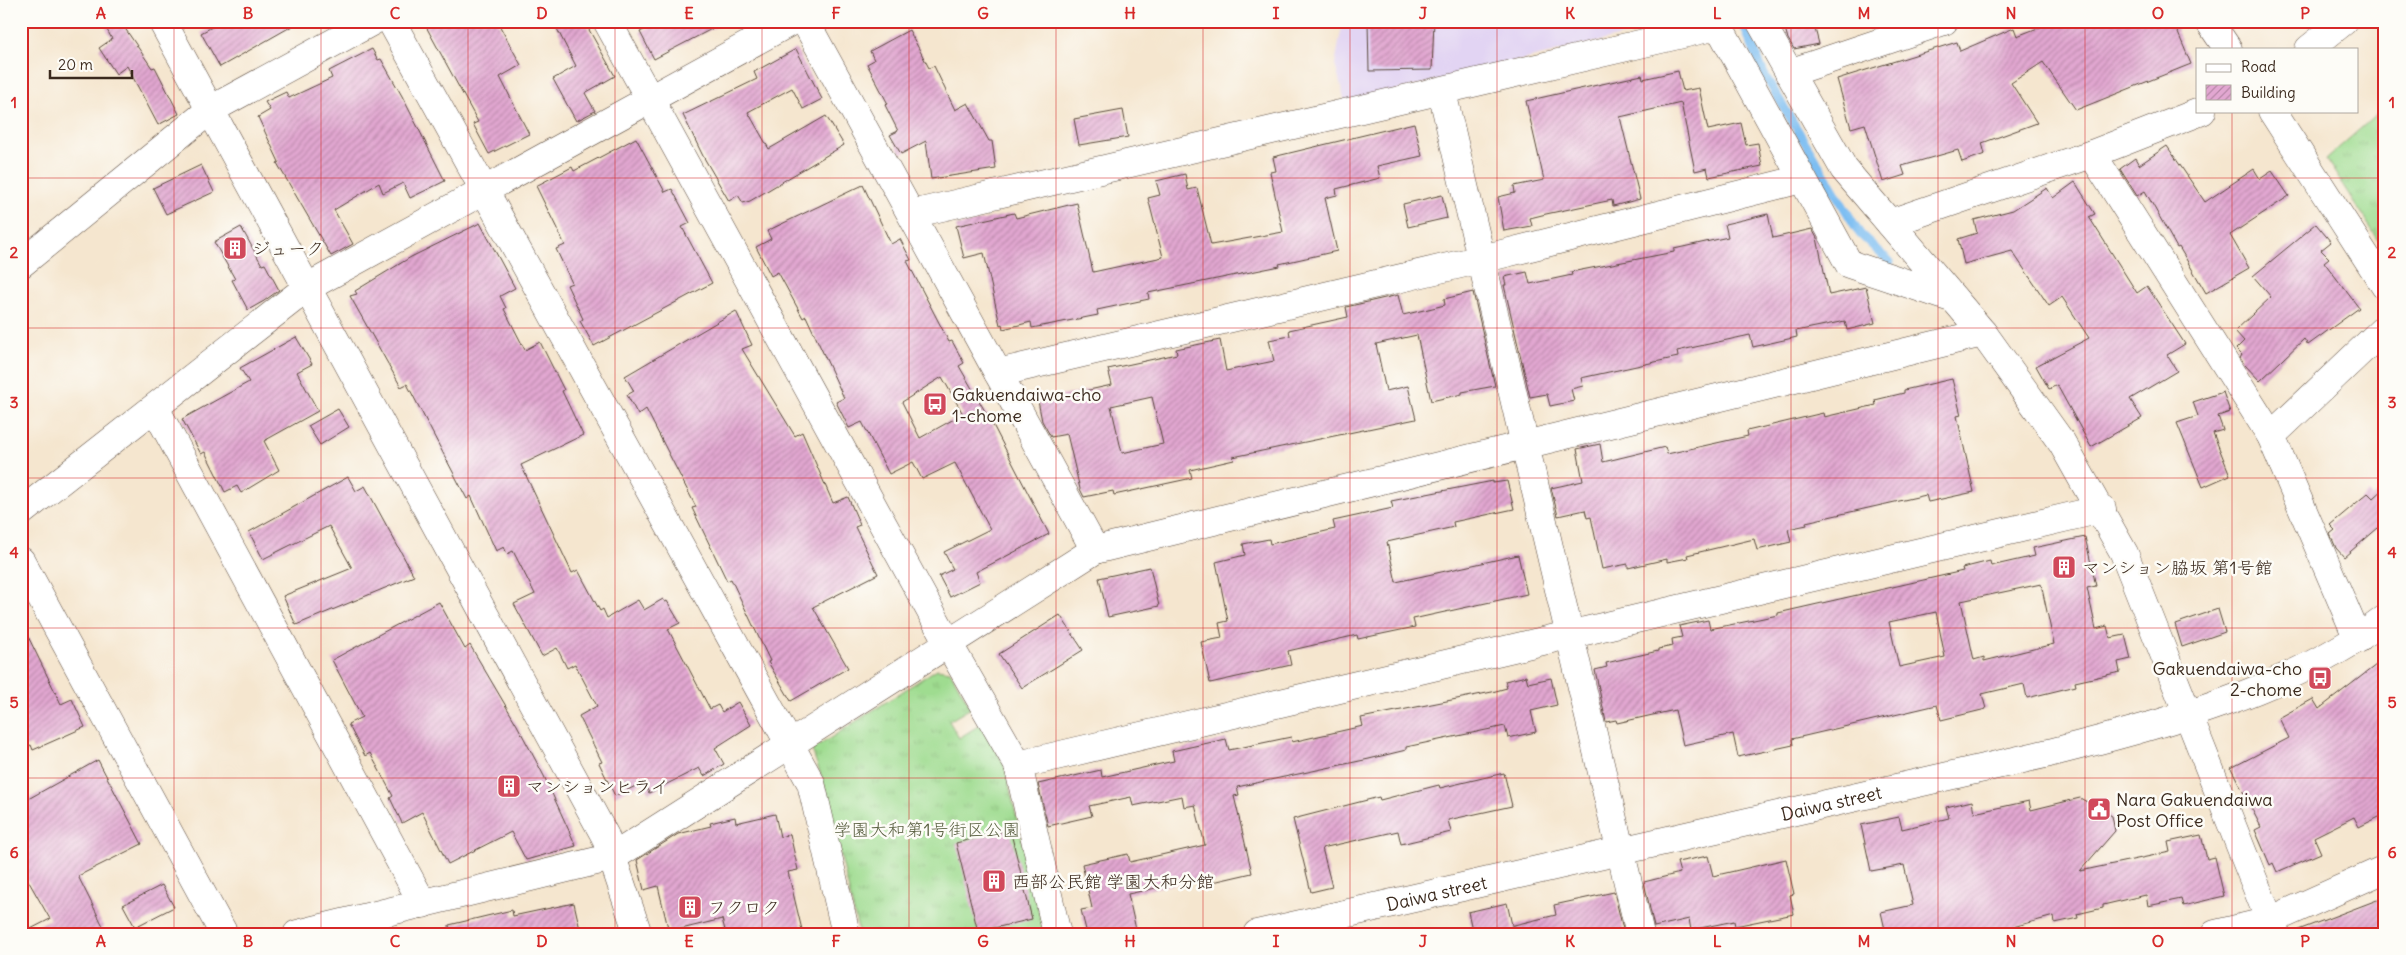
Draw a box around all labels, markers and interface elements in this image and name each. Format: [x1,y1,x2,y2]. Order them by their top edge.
text: A [96,3,106,23]
text: B [243,3,254,23]
text: C [390,3,401,23]
text: D [536,3,548,23]
text: E [684,3,694,23]
text: F [831,3,841,23]
text: G [977,3,989,23]
text: H [1124,3,1136,23]
text: I [1273,3,1280,23]
text: J [1419,3,1428,23]
text: K [1565,3,1575,23]
text: L [1713,3,1722,23]
text: M [1858,3,1871,23]
text: N [2005,3,2017,23]
text: O [2152,3,2164,23]
text: P [2300,3,2310,23]
scale bar [50,48,132,80]
legend [2196,48,2358,112]
text: 20 m [58,55,93,74]
text: Road [2241,57,2276,76]
text: Building [2241,83,2296,102]
text: 1 [11,92,17,112]
text: 1 [2389,92,2395,112]
building icon: ジューク [222,235,248,261]
place label: ジューク [252,237,324,260]
text: 2 [10,242,19,262]
text: 2 [2388,242,2397,262]
place label: Gakuendaiwa-cho 1-chome [952,383,1101,427]
bus stop icon: Gakuendaiwa-cho 1-chome [922,391,948,417]
text: 3 [9,392,19,412]
text: 3 [2387,392,2397,412]
text: 4 [9,542,19,562]
text: 4 [2387,542,2397,562]
building icon: マンション脇坂 第1号館 [2051,554,2077,580]
place label: マンション脇坂 第1号館 [2082,556,2273,579]
place label: Gakuendaiwa-cho 2-chome [2153,657,2302,701]
bus stop icon: Gakuendaiwa-cho 2-chome [2307,665,2333,691]
text: 5 [9,692,19,712]
text: 5 [2387,692,2397,712]
building icon: マンションヒライ [496,773,522,799]
place label: マンションヒライ [526,775,669,798]
street label: Daiwa street [1779,780,1884,825]
place label: Nara Gakuendaiwa Post Office [2116,788,2273,832]
public building icon: Nara Gakuendaiwa Post Office [2086,796,2112,822]
park label: 学園大和第1号街区公園 [833,818,1021,841]
text: 6 [9,842,19,862]
text: 6 [2387,842,2397,862]
building icon: 西部公民館 学園大和分館 [981,868,1007,894]
place label: 西部公民館 学園大和分館 [1012,870,1214,893]
street label: Daiwa street [1384,870,1489,916]
building icon: フクロク [677,894,703,920]
place label: フクロク [708,896,780,919]
text: A [96,931,106,951]
text: B [243,931,254,951]
text: C [390,931,401,951]
text: D [536,931,548,951]
text: E [684,931,694,951]
text: F [831,931,841,951]
text: G [977,931,989,951]
text: H [1124,931,1136,951]
text: I [1273,931,1280,951]
text: J [1419,931,1428,951]
text: K [1565,931,1575,951]
text: L [1713,931,1722,951]
text: M [1858,931,1871,951]
text: N [2005,931,2017,951]
text: O [2152,931,2164,951]
text: P [2300,931,2310,951]

